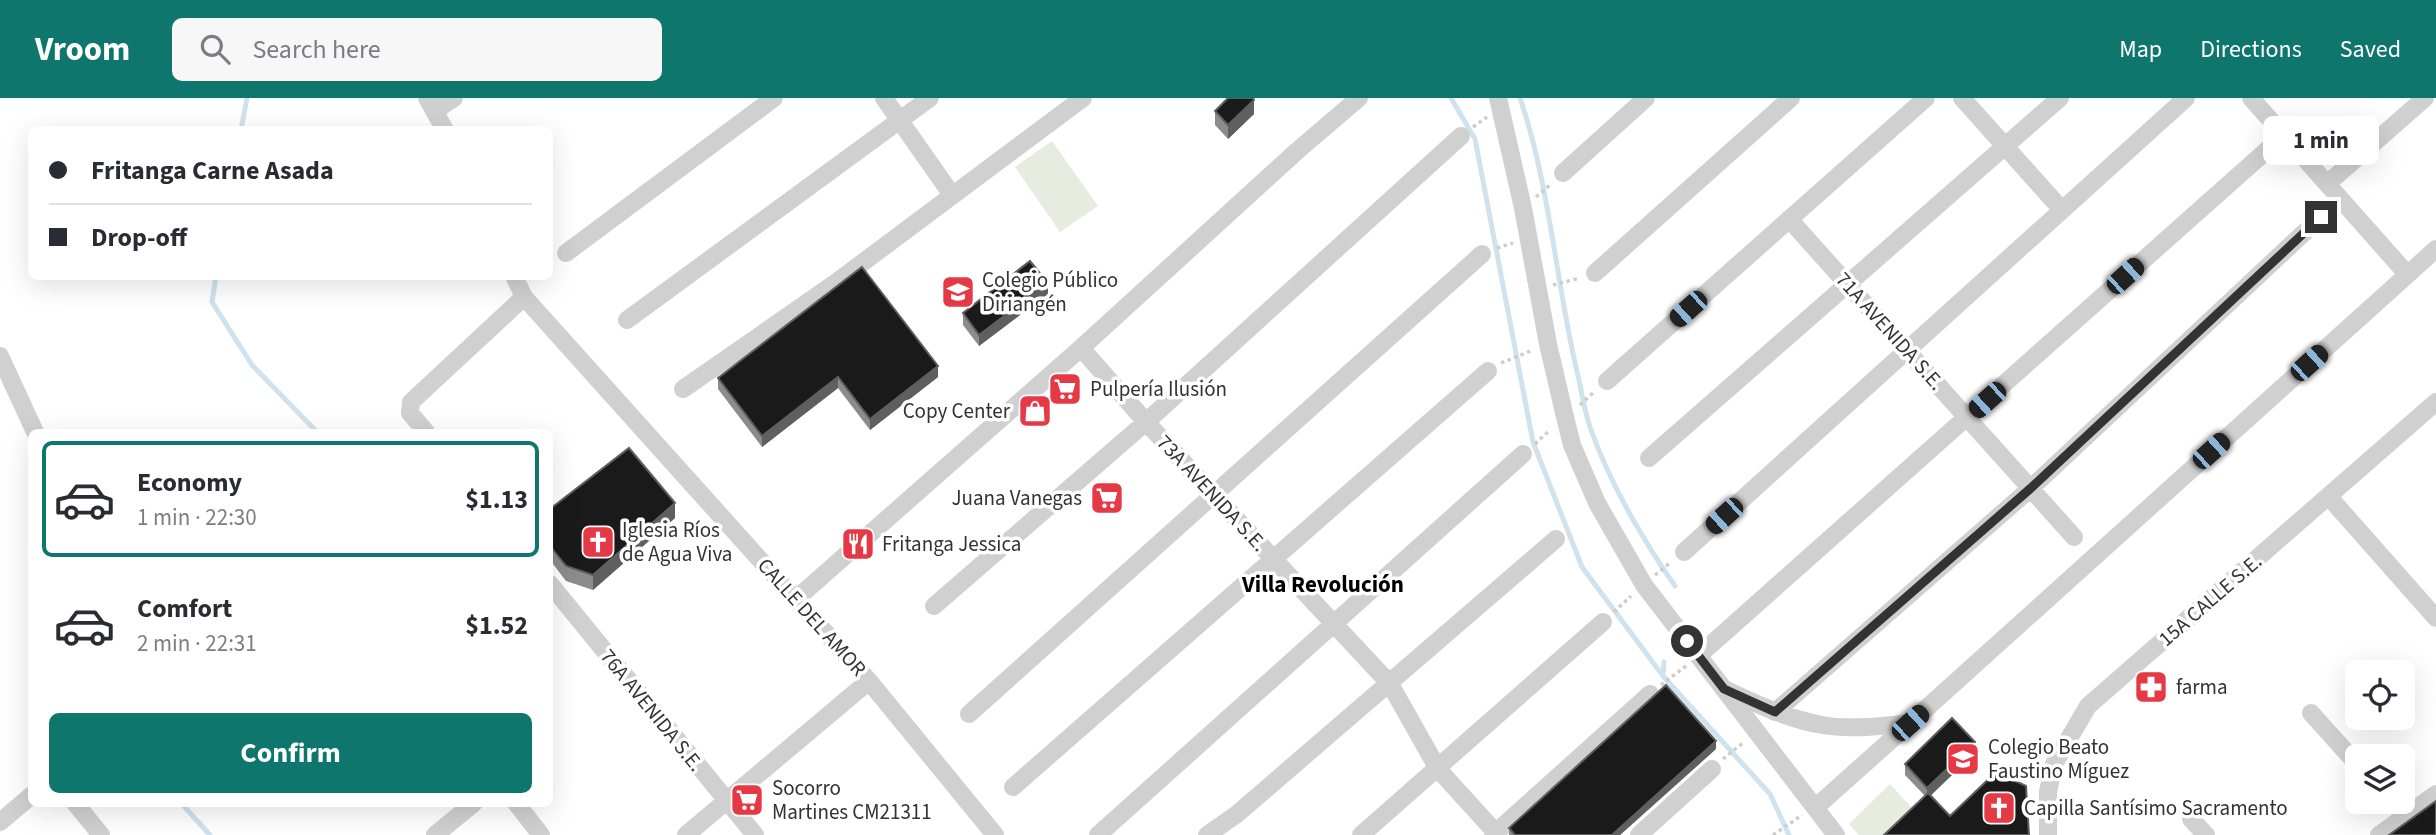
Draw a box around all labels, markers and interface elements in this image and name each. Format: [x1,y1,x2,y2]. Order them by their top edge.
search box [172,18,662,81]
text: Vroom [35,26,130,73]
icon: search [196,30,234,68]
text: Search here [252,31,381,68]
text: Map [2119,32,2162,67]
text: Directions [2200,32,2302,67]
text: Saved [2340,32,2401,67]
callout: 1 min [2263,116,2379,164]
text: 1 min [2293,124,2349,157]
text: Fritanga Carne Asada [91,152,334,189]
route end [2305,201,2337,233]
text: Drop-off [91,219,187,256]
car [2103,254,2148,298]
place label: Colegio Público Diriangén [982,265,1118,319]
street label: 71A AVENIDA S.E. [1829,265,1951,397]
school or university icon: Colegio Público Diriangén [939,273,977,311]
car [1666,287,1711,331]
car [2287,341,2332,385]
supermarket icon: Pulpería Ilusión [1046,370,1084,408]
place label: Pulpería Ilusión [1090,374,1227,404]
car [1965,378,2010,422]
shop icon: Copy Center [1016,392,1054,430]
place label: Copy Center [903,396,1011,426]
street label: 73A AVENIDA S.E. [1150,428,1274,558]
car [2189,429,2234,473]
text: Economy [137,464,242,501]
icon: car [53,468,116,531]
supermarket icon: Juana Vanegas [1088,479,1126,517]
text: $1.13 [465,481,528,518]
place label: Juana Vanegas [951,483,1082,513]
car [1702,494,1747,538]
text: 1 min · 22:30 [137,501,257,534]
place label: Iglesia Ríos de Agua Viva [622,515,732,569]
church icon: Iglesia Ríos de Agua Viva [579,523,617,561]
restaurant icon: Fritanga Jessica [839,525,877,563]
place label: Fritanga Jessica [882,529,1021,559]
street label: 15A CALLE S.E. [2152,547,2268,653]
street label: CALLE DEL AMOR [751,551,873,683]
district label: Villa Revolución [1241,568,1404,601]
text: Comfort [137,590,232,627]
icon: car [53,594,116,657]
text: $1.52 [465,607,528,644]
route start [1671,625,1703,657]
text: 2 min · 22:31 [137,627,257,660]
street label: 76A AVENIDA S.E. [593,642,711,778]
map controls [2345,660,2415,814]
button: locate [2345,660,2415,730]
pharmacy icon: farma [2132,668,2170,706]
place label: farma [2176,672,2228,702]
car [1888,701,1933,745]
button: Confirm [49,713,532,793]
place label: Colegio Beato Faustino Míguez [1988,732,2129,786]
school or university icon: Colegio Beato Faustino Míguez [1944,740,1982,778]
button: layers [2345,744,2415,814]
place label: Socorro Martines CM21311 [772,773,932,827]
supermarket icon: Socorro Martines CM21311 [728,781,766,819]
church icon: Capilla Santísimo Sacramento [1980,789,2018,827]
place label: Capilla Santísimo Sacramento [2024,793,2288,823]

